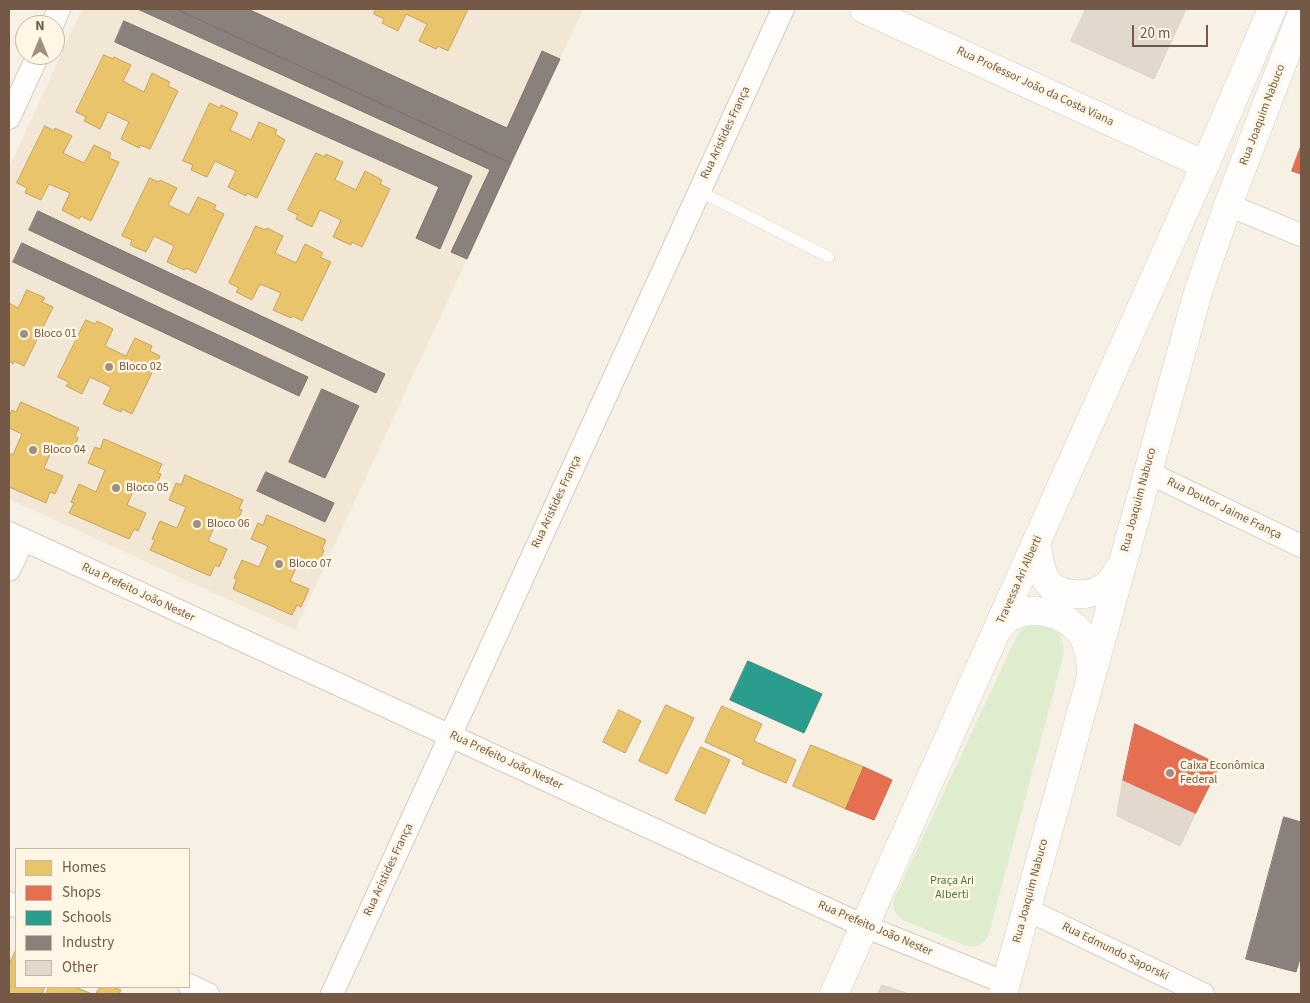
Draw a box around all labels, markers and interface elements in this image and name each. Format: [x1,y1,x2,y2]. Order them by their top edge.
north arrow [15,15,65,65]
scale bar [1135,15,1211,47]
text: N [35,16,45,36]
text: 20 m [1140,23,1170,44]
street label: Rua Professor João da Costa Viana [954,44,1116,130]
street label: Rua Joaquim Nabuco [1237,62,1289,168]
street label: Rua Aristides França [698,84,754,182]
place label: Bloco 01 [34,327,77,341]
marker: Bloco 01 [18,328,30,340]
place label: Bloco 02 [119,360,162,374]
marker: Bloco 02 [103,361,115,373]
place label: Bloco 04 [43,443,86,457]
marker: Bloco 04 [27,444,39,456]
street label: Rua Joaquim Nabuco [1118,446,1160,554]
street label: Rua Aristides França [529,453,585,551]
street label: Rua Doutor Jaime França [1164,475,1284,543]
place label: Bloco 05 [126,481,169,495]
marker: Bloco 05 [110,482,122,494]
place label: Bloco 06 [207,517,250,531]
marker: Bloco 06 [191,518,203,530]
street label: Travessa Ari Alberti [994,534,1046,626]
place label: Bloco 07 [289,557,332,571]
marker: Bloco 07 [273,558,285,570]
street label: Rua Prefeito João Nester [79,560,197,626]
street label: Rua Prefeito João Nester [447,728,565,794]
place label: Caixa Econômica Federal [1180,759,1265,787]
marker: Caixa Econômica Federal [1164,767,1176,779]
street label: Rua Aristides França [361,821,417,919]
street label: Rua Joaquim Nabuco [1010,837,1052,945]
legend [15,848,190,988]
text: Homes [62,857,106,878]
park label: Praça Ari Alberti [930,874,974,902]
text: Shops [62,882,101,903]
street label: Rua Prefeito João Nester [815,898,935,960]
text: Schools [62,907,111,928]
street label: Rua Edmundo Saporski [1059,920,1171,984]
text: Industry [62,932,114,953]
text: Other [62,957,98,978]

